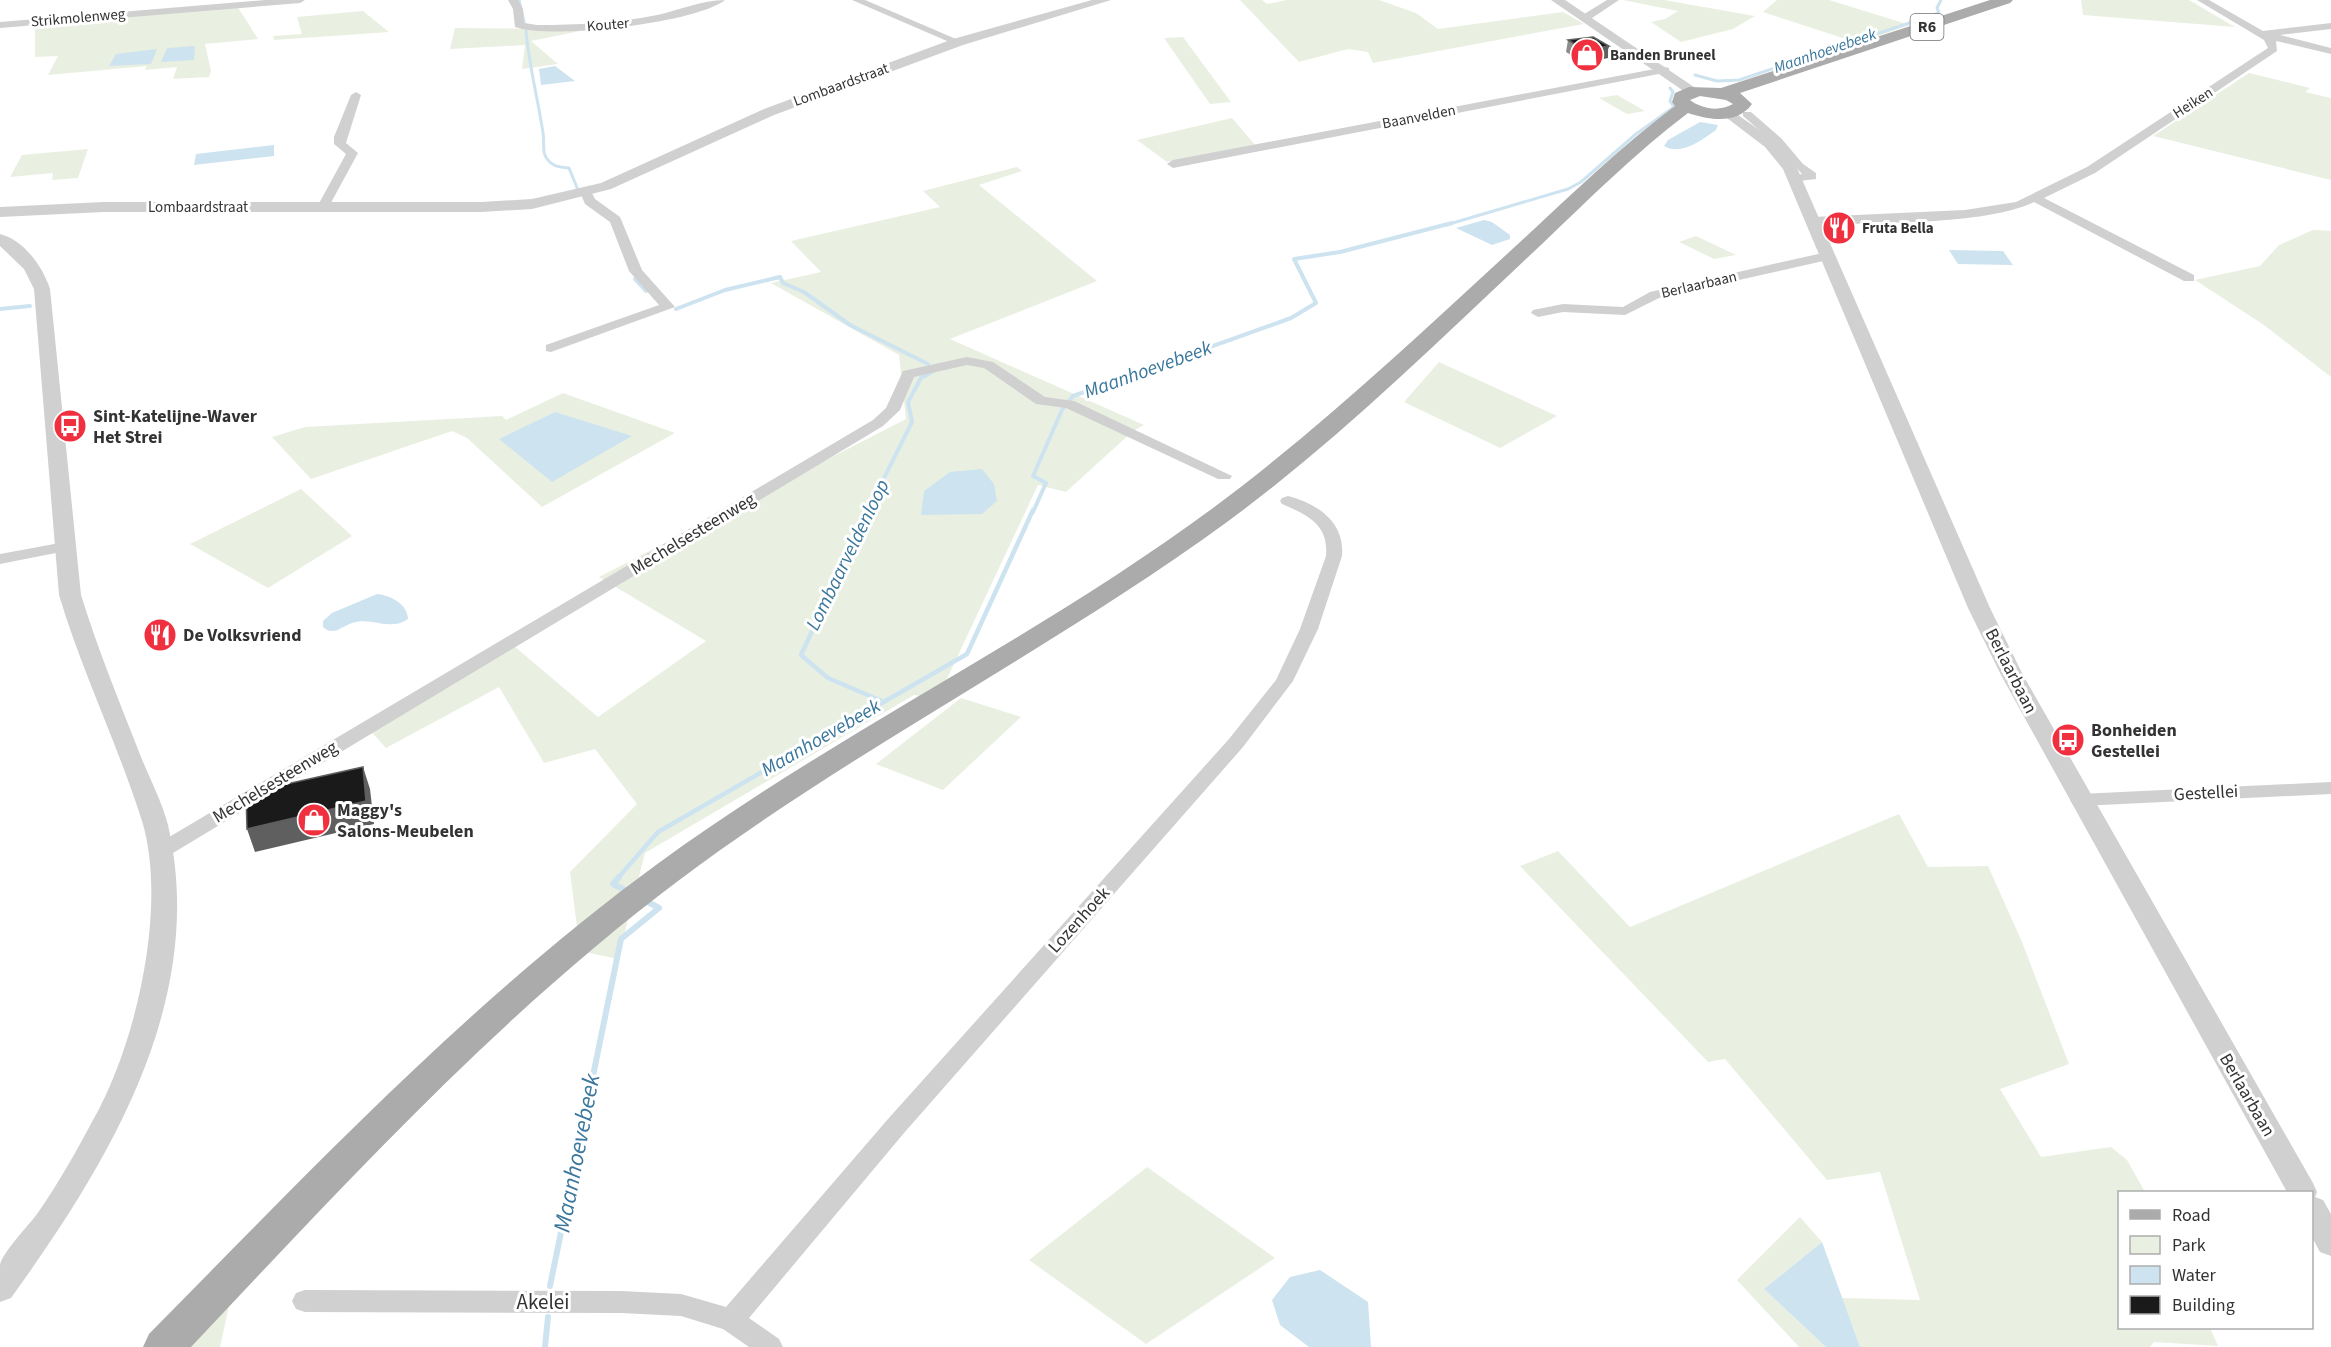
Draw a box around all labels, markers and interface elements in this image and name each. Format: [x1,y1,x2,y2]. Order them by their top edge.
street label: Strikmolenweg [30,3,126,33]
street label: Kouter [586,13,631,37]
road number: R6 [1910,14,1944,40]
water label: Maanhoevebeek [1771,23,1880,79]
shop icon: Banden Bruneel [1569,37,1605,73]
place label: Banden Bruneel [1610,45,1716,66]
street label: Lombaardstraat [790,58,892,112]
street label: Heiken [2169,82,2217,124]
street label: Baanvelden [1381,100,1457,134]
street label: Lombaardstraat [148,197,248,218]
restaurant icon: Fruta Bella [1821,210,1857,246]
place label: Fruta Bella [1862,218,1934,239]
street label: Berlaarbaan [1659,266,1739,304]
water label: Maanhoevebeek [1080,334,1216,406]
place label: Sint-Katelijne-Waver Het Strei [93,404,258,450]
bus stop icon: Sint-Katelijne-Waver Het Strei [52,408,88,444]
water label: Lombaarveldenloop [799,475,897,635]
street label: Mechelsesteenweg [626,487,760,581]
restaurant icon: De Volksvriend [142,617,178,653]
place label: De Volksvriend [183,623,301,648]
street label: Berlaarbaan [1979,624,2043,718]
water label: Maanhoevebeek [756,692,886,784]
place label: Bonheiden Gestellei [2091,718,2177,764]
bus stop icon: Bonheiden Gestellei [2050,722,2086,758]
street label: Mechelsesteenweg [208,735,342,829]
street label: Gestellei [2173,779,2239,807]
place label: Maggy's Salons-Meubelen [337,798,474,844]
shop icon: Maggy's Salons-Meubelen [296,802,332,838]
street label: Lozenhoek [1042,881,1116,959]
street label: Berlaarbaan [2213,1049,2281,1141]
water label: Maanhoevebeek [544,1070,610,1235]
legend [2118,1191,2313,1329]
text: Road [2172,1203,2211,1228]
text: Park [2172,1233,2206,1258]
text: Water [2172,1263,2216,1288]
street label: Akelei [517,1287,569,1317]
text: Building [2172,1293,2235,1318]

